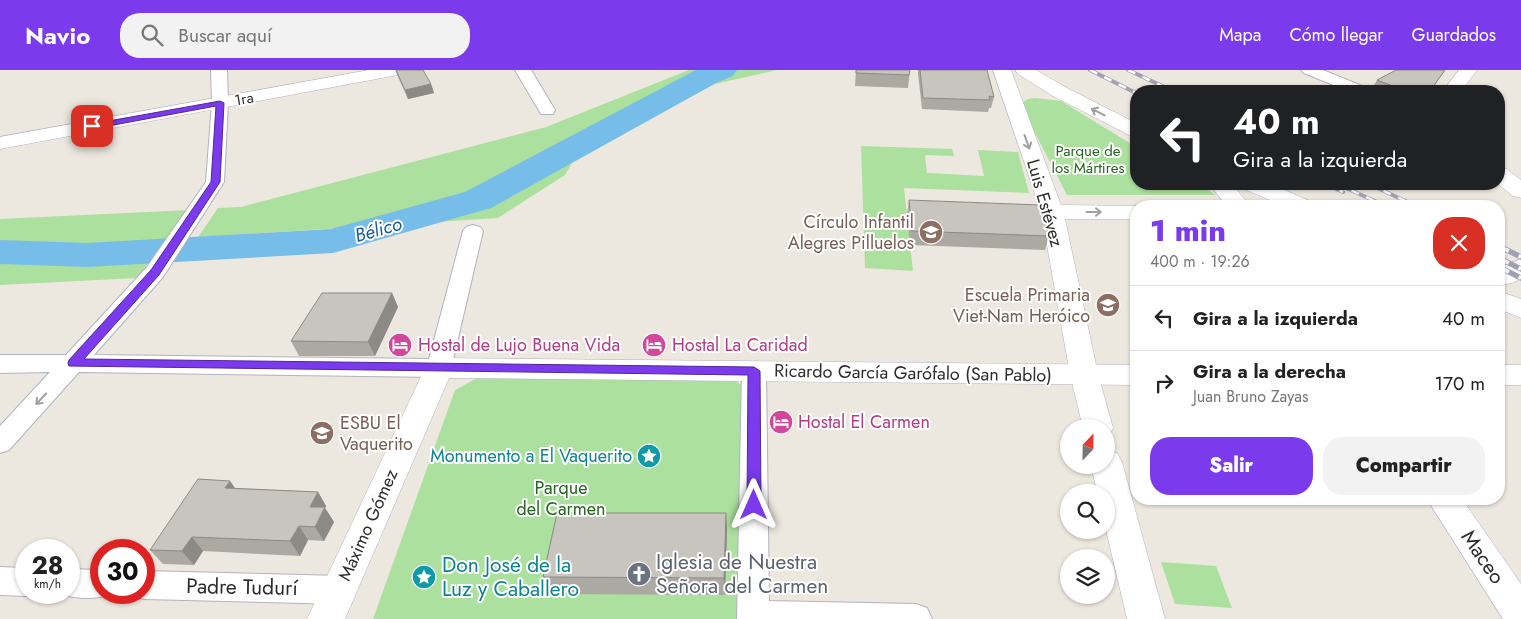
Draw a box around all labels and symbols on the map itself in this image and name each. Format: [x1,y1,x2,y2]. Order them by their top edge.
street label: 1ra [233,87,255,111]
pin [71,105,113,147]
one-way arrow [1091,107,1106,116]
one-way arrow [1023,134,1032,149]
park label: Parque de los Mártires [1052,140,1124,179]
street label: Luis Estévez [1020,156,1070,251]
one-way arrow [1086,207,1102,217]
place label: Círculo Infantil Alegres Pilluelos [788,209,914,256]
water label: Bélico [351,210,405,249]
school or university icon: Círculo Infantil Alegres Pilluelos [918,219,944,245]
place label: Escuela Primaria Viet-Nam Heróico [953,282,1090,329]
school or university icon: Escuela Primaria Viet-Nam Heróico [1095,292,1121,318]
hotel icon: Hostal de Lujo Buena Vida [387,332,413,358]
place label: Hostal de Lujo Buena Vida [418,332,620,358]
hotel icon: Hostal La Caridad [641,332,667,358]
place label: Hostal La Caridad [672,332,808,358]
street label: Ricardo García Garófalo (San Pablo) [774,358,1052,388]
one-way arrow [35,393,46,406]
hotel icon: Hostal El Carmen [768,409,794,435]
place label: Hostal El Carmen [798,409,930,435]
place label: ESBU El Vaquerito [340,410,413,457]
north arrow [1060,419,1115,474]
school or university icon: ESBU El Vaquerito [309,420,335,446]
place label: Monumento a El Vaquerito [430,443,632,469]
place icon: Monumento a El Vaquerito [636,443,662,469]
street label: Máximo Gómez [332,464,405,585]
park label: Parque del Carmen [517,475,606,522]
position arrow [727,478,779,530]
street label: Maceo [1454,524,1512,590]
speed limit sign: 30 [90,539,155,604]
place label: Iglesia de Nuestra Señora del Carmen [656,547,828,601]
place label: Don José de la Luz y Caballero [442,550,579,604]
church icon: Iglesia de Nuestra Señora del Carmen [626,561,652,587]
place icon: Don José de la Luz y Caballero [411,564,437,590]
street label: Padre Tudurí [186,571,300,603]

